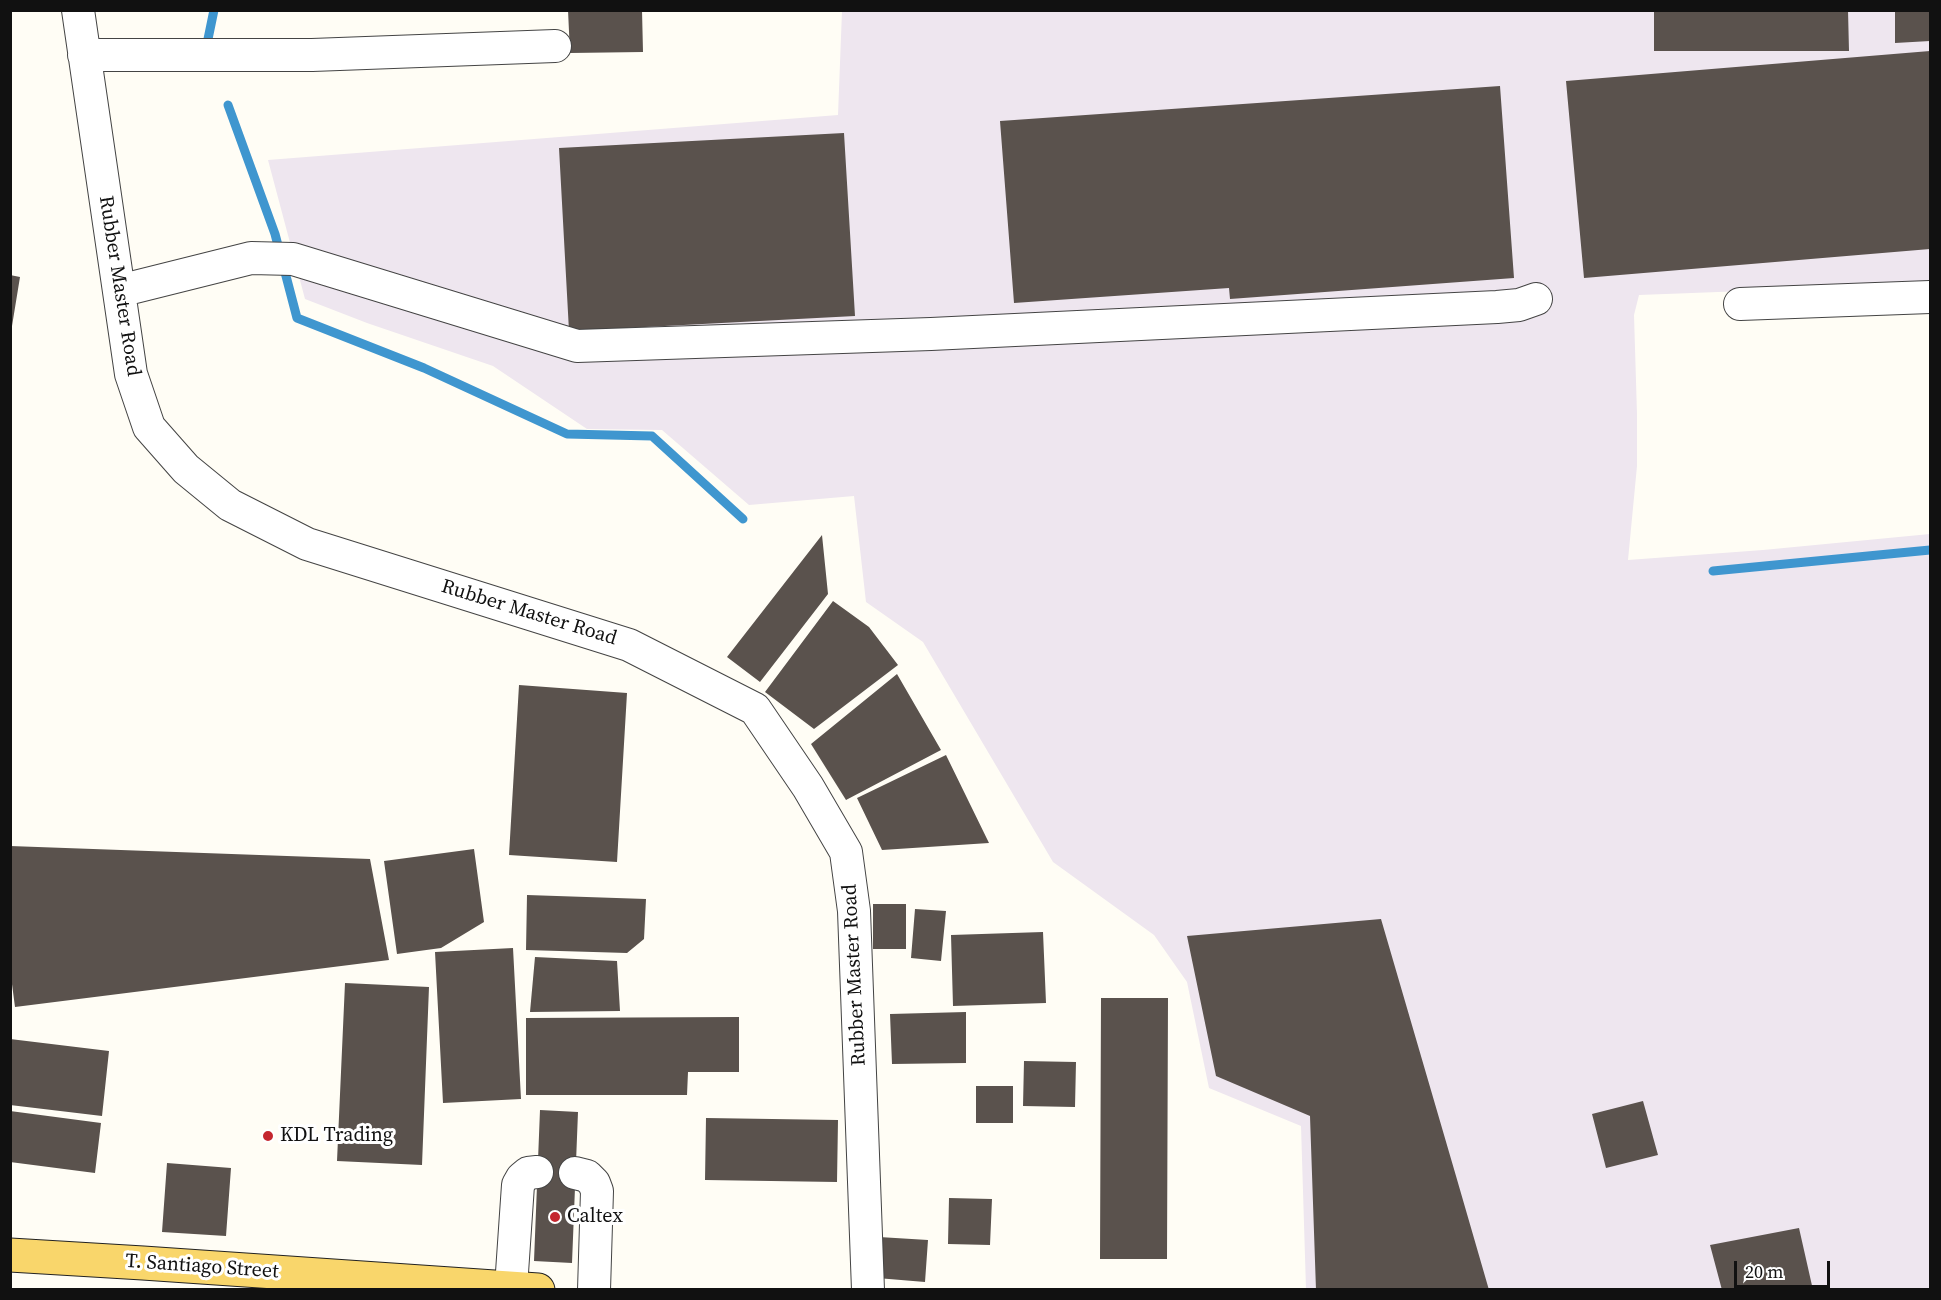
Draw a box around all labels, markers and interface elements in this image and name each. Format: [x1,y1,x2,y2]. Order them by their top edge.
street label: Rubber Master Road [93,194,145,378]
street label: Rubber Master Road [438,575,620,651]
street label: Rubber Master Road [838,883,872,1067]
place label: KDL Trading [280,1124,393,1148]
marker: KDL Trading [261,1129,275,1143]
place label: Caltex [567,1205,623,1229]
marker: Caltex [548,1210,562,1224]
scale bar [1737,1249,1833,1287]
street label: T. Santiago Street [125,1250,279,1284]
text: 20 m [1745,1259,1783,1284]

